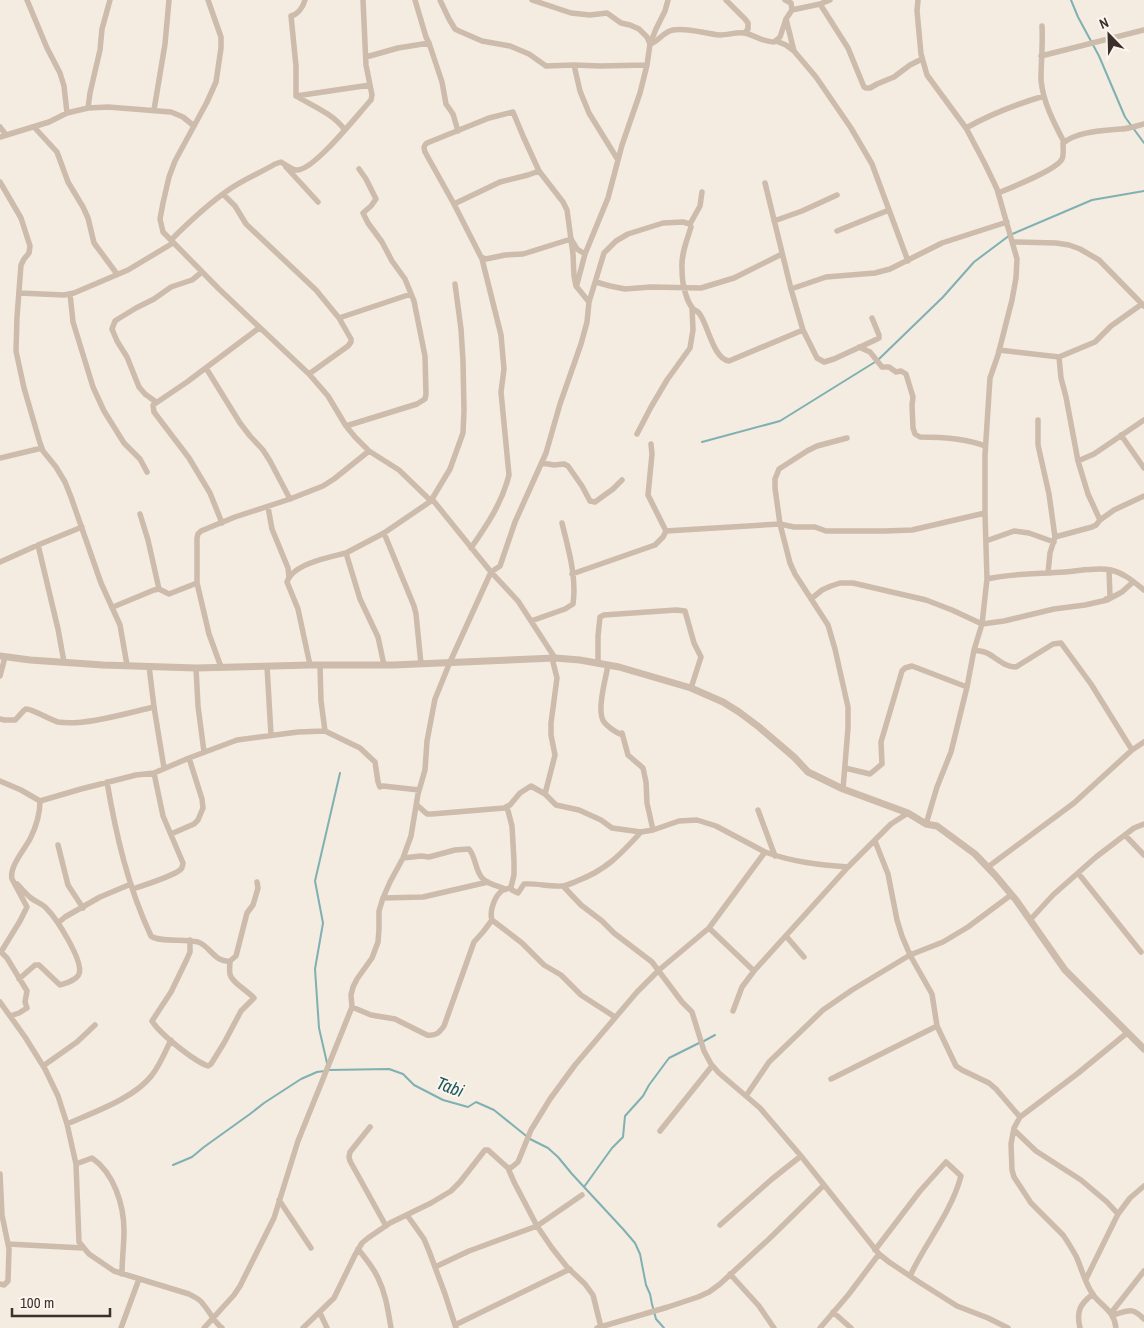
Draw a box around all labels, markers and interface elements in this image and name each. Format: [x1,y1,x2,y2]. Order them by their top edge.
north arrow [1084,10,1134,60]
text: N [1097,13,1111,33]
water label: Tabi [433,1070,468,1103]
scale bar [12,1286,110,1318]
text: 100 m [20,1292,54,1313]

